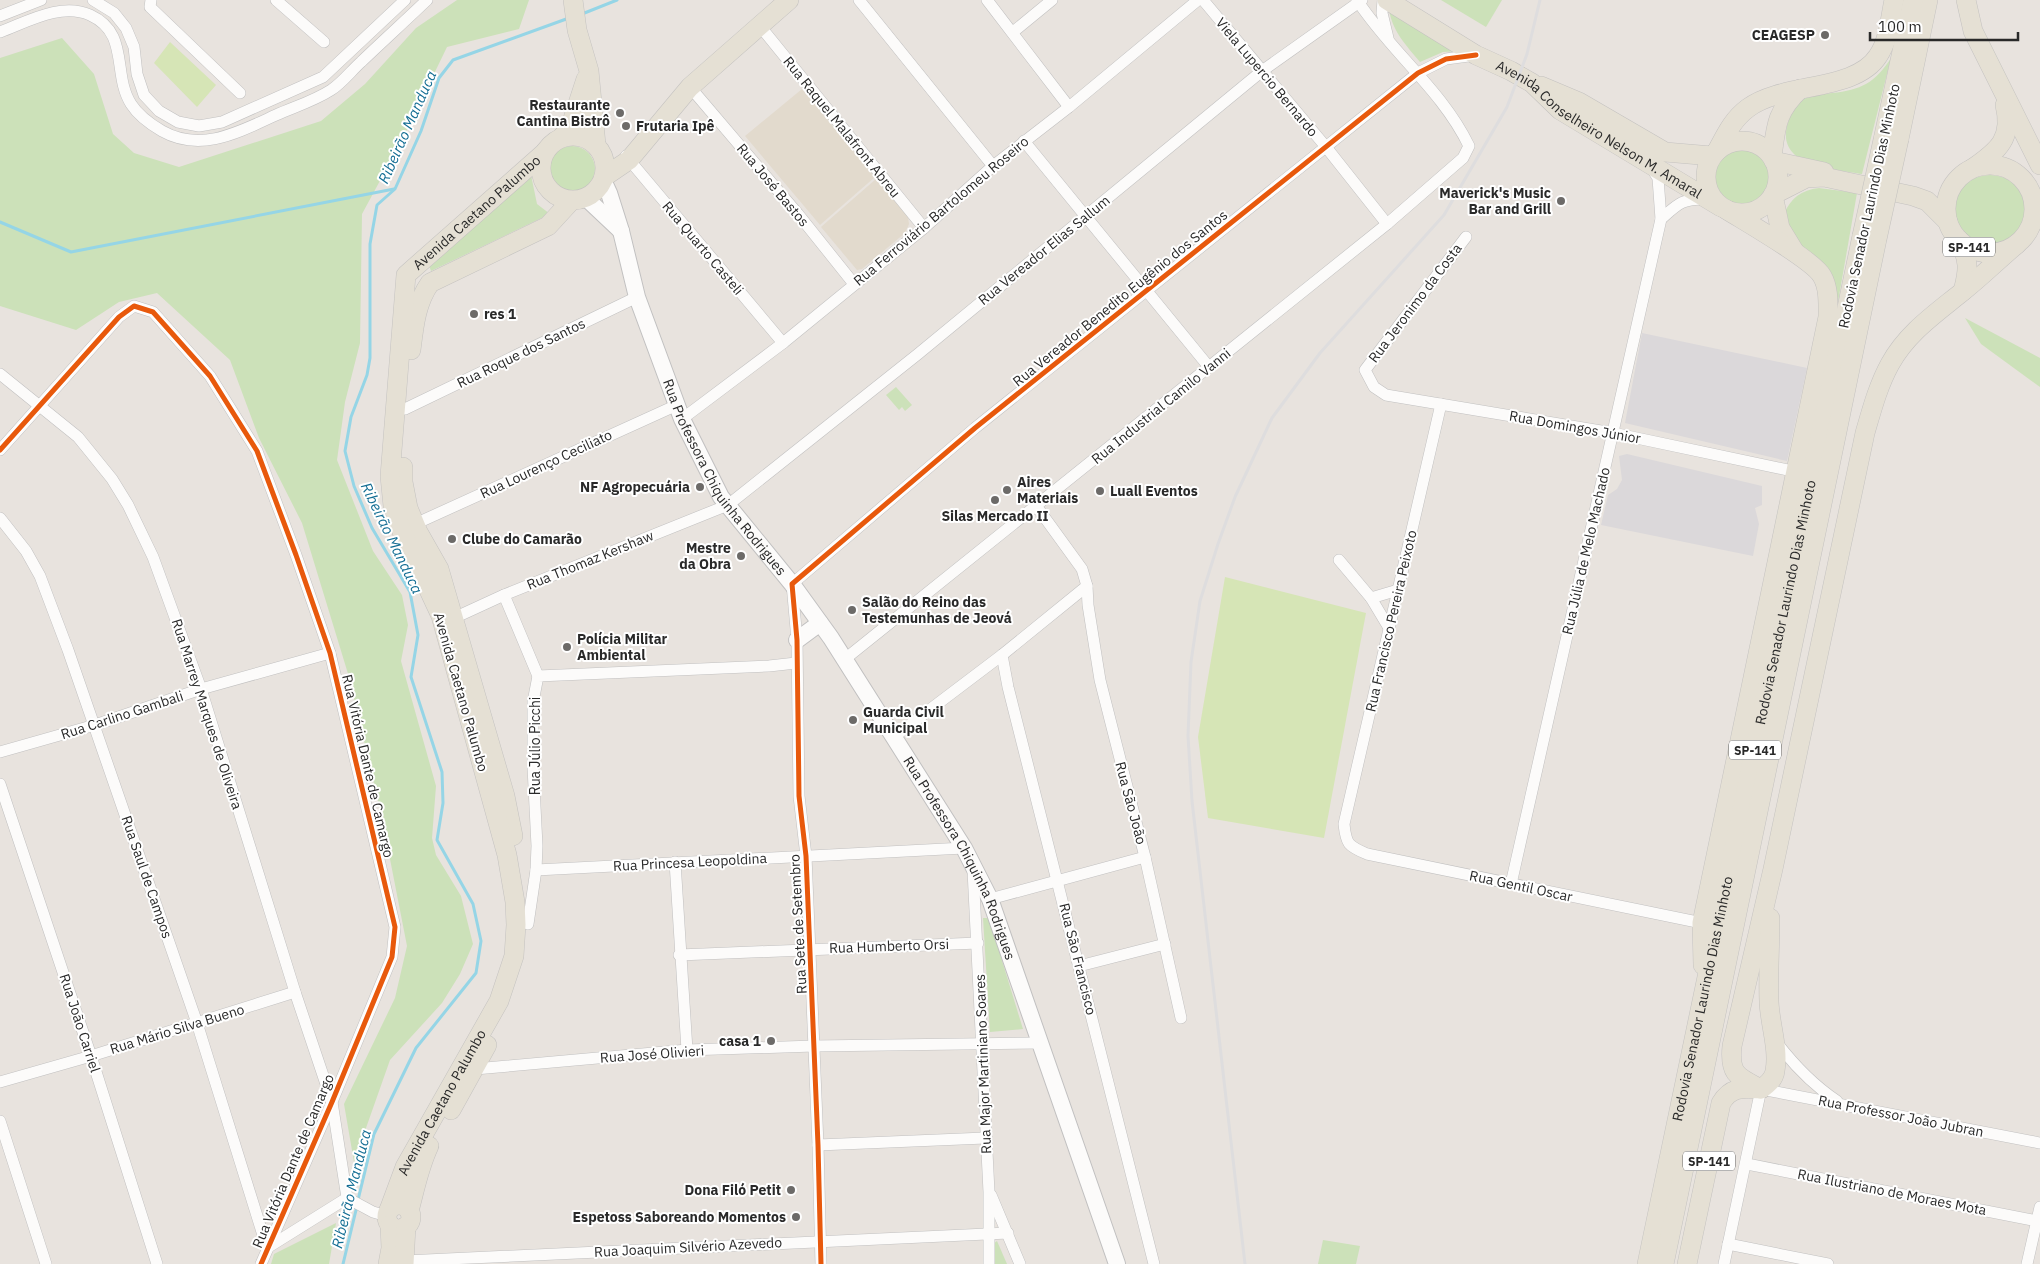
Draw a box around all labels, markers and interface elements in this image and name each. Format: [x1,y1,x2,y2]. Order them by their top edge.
scale bar [1870,10,2018,42]
street label: Viela Lupercio Bernardo [1212,14,1322,140]
text: 100 m [1878,17,1922,36]
place label: CEAGESP [1752,26,1815,44]
marker: CEAGESP [1819,29,1831,41]
street label: Rua Raquel Malafront Abreu [779,53,905,201]
street label: Avenida Conselheiro Nelson M. Amaral [1493,56,1705,203]
water label: Ribeirão Manduca [374,67,440,186]
street label: Rodovia Senador Laurindo Dias Minhoto [1834,82,1904,330]
place label: Restaurante Cantina Bistrô [516,96,610,130]
marker: Restaurante Cantina Bistrô [614,107,626,119]
place label: Frutaria Ipê [636,117,715,135]
marker: Frutaria Ipê [620,120,632,132]
street label: Rua Ferroviário Bartolomeu Roseiro [850,132,1032,290]
street label: Rua José Bastos [733,140,813,230]
street label: Avenida Caetano Palumbo [409,151,544,274]
place label: Maverick's Music Bar and Grill [1439,184,1551,218]
street label: Rua Vereador Elias Sallum [974,191,1114,309]
marker: Maverick's Music Bar and Grill [1555,195,1567,207]
street label: Rua Quarto Casteli [659,197,747,299]
street label: Rua Vereador Benedito Eugênio dos Santos [1009,206,1231,390]
road number: SP-141 [1943,238,1995,256]
street label: Rua Jeronimo da Costa [1364,239,1466,366]
place label: res 1 [484,305,517,323]
marker: res 1 [468,308,480,320]
street label: Rua Roque dos Santos [454,314,588,392]
street label: Rua Industrial Camilo Vanni [1088,344,1234,468]
street label: Rua Professora Chiquinha Rodrigues [659,376,790,579]
street label: Rua Domingos Júnior [1508,407,1642,447]
street label: Rua Lourenço Ceciliato [477,425,615,502]
street label: Rua Júlia de Melo Machado [1558,465,1614,636]
place label: Aires Materiais [1017,473,1078,507]
place label: NF Agropecuária [580,478,690,496]
street label: Rodovia Senador Laurindo Dias Minhoto [1751,478,1820,726]
water label: Ribeirão Manduca [357,479,427,597]
marker: NF Agropecuária [694,481,706,493]
place label: Luall Eventos [1110,482,1198,500]
marker: Aires Materiais [1001,484,1013,496]
marker: Luall Eventos [1094,485,1106,497]
marker: Silas Mercado II [989,494,1001,506]
place label: Silas Mercado II [941,507,1049,525]
street label: Rua Thomaz Kershaw [524,526,656,594]
street label: Rua Francisco Pereira Peixoto [1361,528,1421,714]
place label: Clube do Camarão [462,530,582,548]
marker: Clube do Camarão [446,533,458,545]
place label: Mestre da Obra [679,539,731,573]
marker: Mestre da Obra [735,550,747,562]
place label: Salão do Reino das Testemunhas de Jeová [862,593,1012,627]
marker: Salão do Reino das Testemunhas de Jeová [846,604,858,616]
street label: Avenida Caetano Palumbo [430,610,492,774]
street label: Rua Marrey Marques de Oliveira [168,616,247,812]
place label: Polícia Militar Ambiental [577,630,668,664]
marker: Polícia Militar Ambiental [561,641,573,653]
street label: Rua Vitória Dante de Camargo [338,673,398,859]
street label: Rua Carlino Gambali [58,687,186,743]
street label: Rua Júlio Picchi [526,697,544,795]
place label: Guarda Civil Municipal [863,703,944,737]
marker: Guarda Civil Municipal [847,714,859,726]
road number: SP-141 [1729,740,1781,760]
street label: Rua Professora Chiquinha Rodrigues [899,753,1020,963]
street label: Rua São João [1111,760,1151,846]
street label: Rua Saul de Campos [118,813,177,941]
street label: Rua Princesa Leopoldina [613,849,768,875]
street label: Rua Sete de Setembro [785,853,811,994]
street label: Rua Gentil Oscar [1468,866,1574,906]
street label: Rodovia Senador Laurindo Dias Minhoto [1668,875,1737,1123]
street label: Rua São Francisco [1055,901,1101,1017]
street label: Rua Humberto Orsi [829,935,949,957]
street label: Rua João Carriel [56,971,104,1075]
street label: Rua Major Martiniano Soares [971,974,995,1154]
street label: Rua Mário Silva Bueno [108,1000,247,1058]
street label: Avenida Caetano Palumbo [394,1026,490,1178]
place label: casa 1 [719,1032,762,1050]
marker: casa 1 [765,1035,777,1047]
street label: Rua José Olivieri [599,1041,705,1067]
street label: Rua Vitória Dante de Camargo [248,1071,338,1251]
street label: Rua Professor João Jubran [1817,1091,1985,1141]
water label: Ribeirão Manduca [327,1128,375,1250]
road number: SP-141 [1683,1152,1735,1170]
street label: Rua Ilustriano de Moraes Mota [1796,1165,1989,1219]
place label: Dona Filó Petit [685,1181,781,1199]
marker: Dona Filó Petit [785,1184,797,1196]
place label: Espetoss Saboreando Momentos [573,1208,786,1226]
marker: Espetoss Saboreando Momentos [790,1211,802,1223]
street label: Rua Joaquim Silvério Azevedo [594,1233,783,1261]

